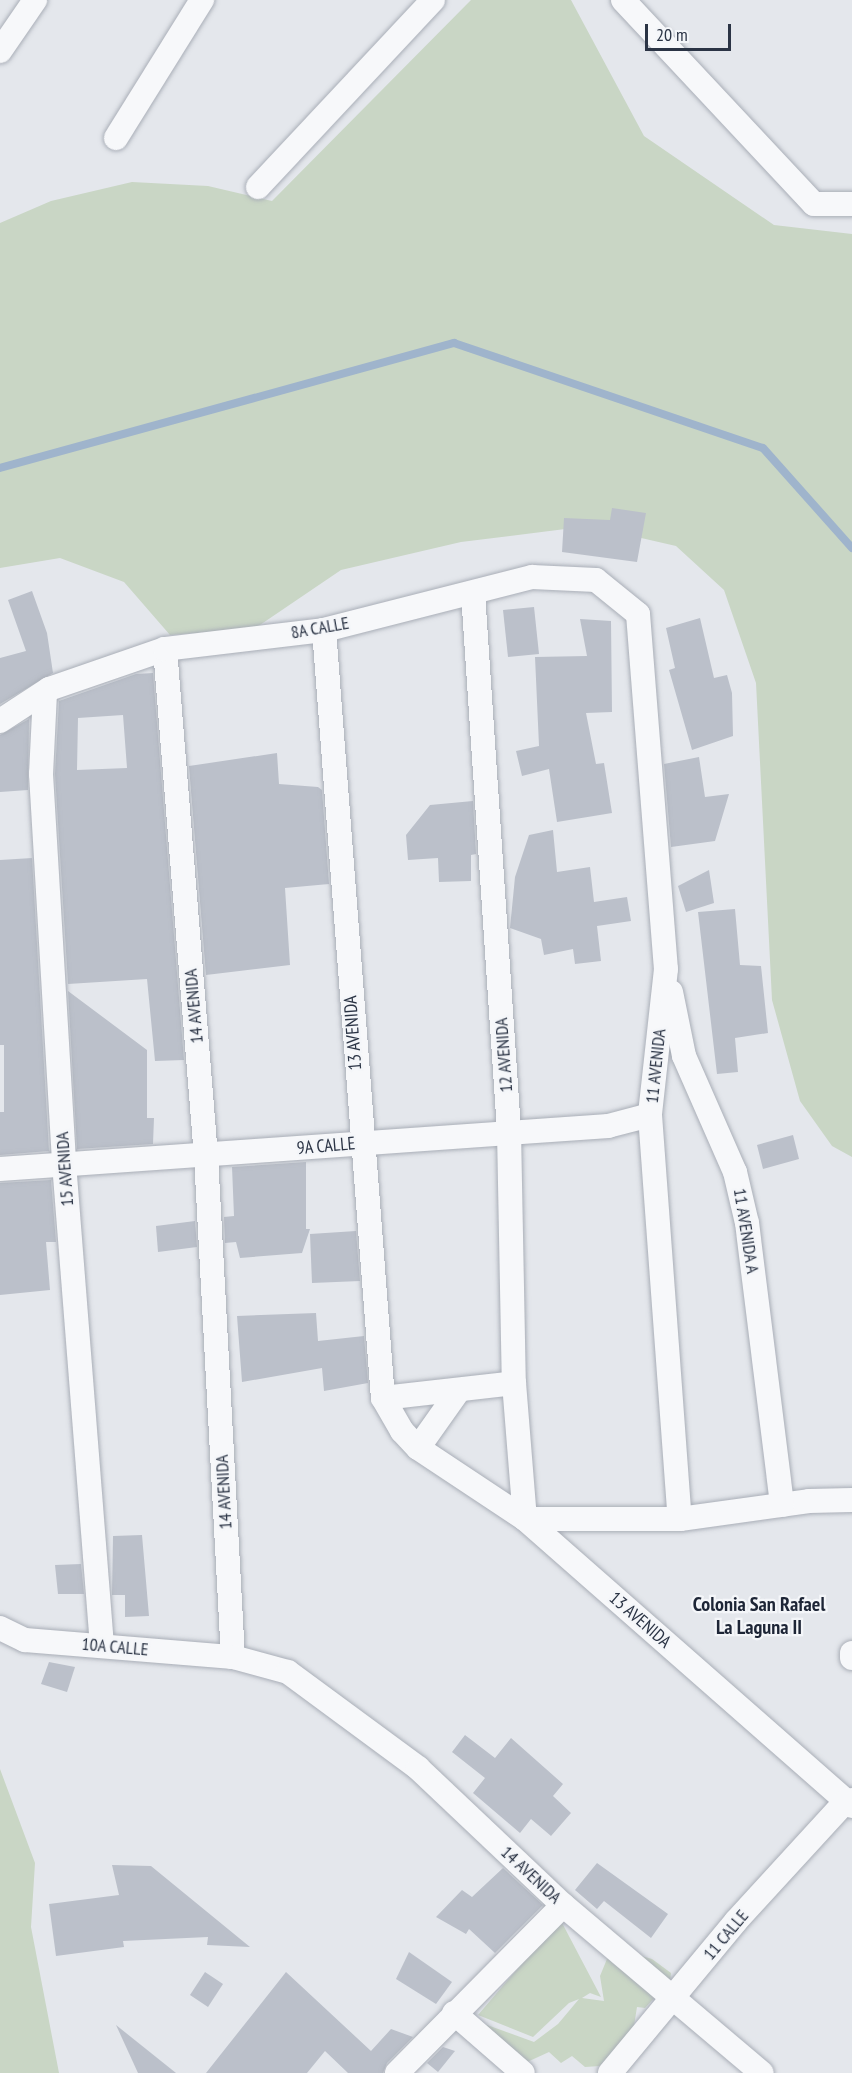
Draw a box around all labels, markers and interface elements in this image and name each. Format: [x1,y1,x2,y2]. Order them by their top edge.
scale bar [648,12,734,50]
text: 20 m [656,23,688,46]
street label: 8A CALLE [289,612,351,644]
street label: 14 AVENIDA [180,968,208,1044]
street label: 13 AVENIDA [340,995,366,1071]
street label: 12 AVENIDA [491,1017,517,1093]
street label: 11 AVENIDA [641,1027,671,1105]
street label: 15 AVENIDA [52,1131,78,1207]
street label: 9A CALLE [295,1133,357,1159]
street label: 11 AVENIDA A [728,1186,764,1276]
street label: 14 AVENIDA [211,1454,237,1530]
street label: 13 AVENIDA [604,1587,676,1653]
district label: Colonia San Rafael La Laguna II [693,1592,825,1639]
street label: 10A CALLE [80,1633,150,1661]
street label: 14 AVENIDA [496,1841,566,1909]
street label: 11 CALLE [699,1905,753,1965]

